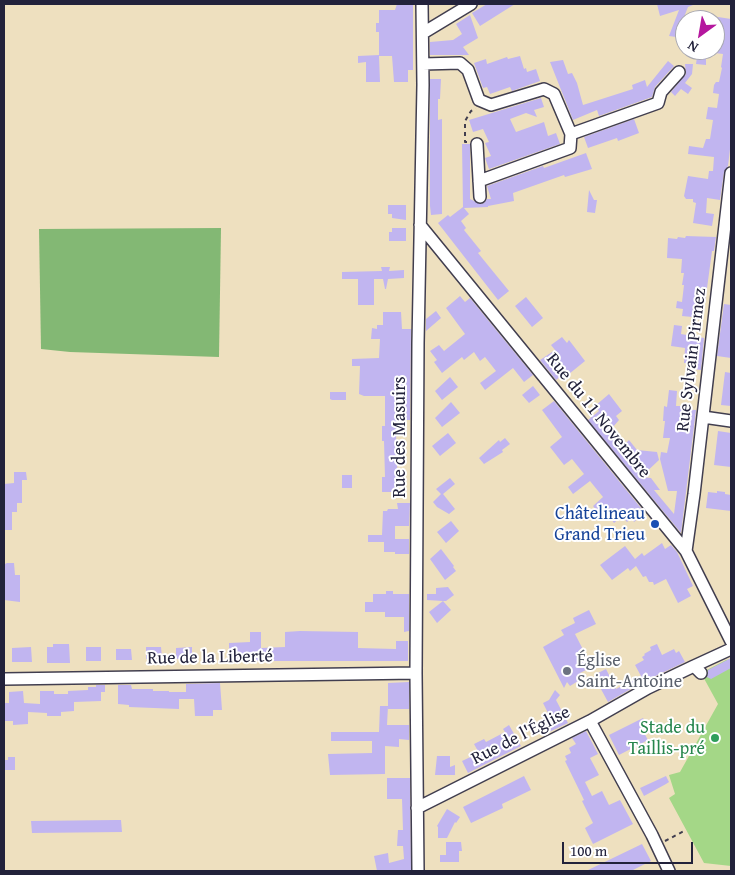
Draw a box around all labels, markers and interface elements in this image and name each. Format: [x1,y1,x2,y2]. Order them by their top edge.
north arrow [675,10,725,60]
text: N [683,36,702,58]
street label: Rue Sylvain Pirmez [672,287,712,433]
street label: Rue du 11 Novembre [541,349,655,483]
street label: Rue des Masuirs [389,376,411,498]
place label: Châtelineau Grand Trieu [554,503,645,546]
marker: Châtelineau Grand Trieu [649,518,661,530]
street label: Rue de la Liberté [147,646,273,670]
place label: Église Saint-Antoine [577,650,682,692]
marker: Église Saint-Antoine [561,665,573,677]
street label: Rue de l'Église [468,702,574,770]
place label: Stade du Taillis-pré [628,717,705,760]
marker: Stade du Taillis-pré [709,732,721,744]
scale bar [565,832,696,864]
text: 100 m [570,840,607,861]

